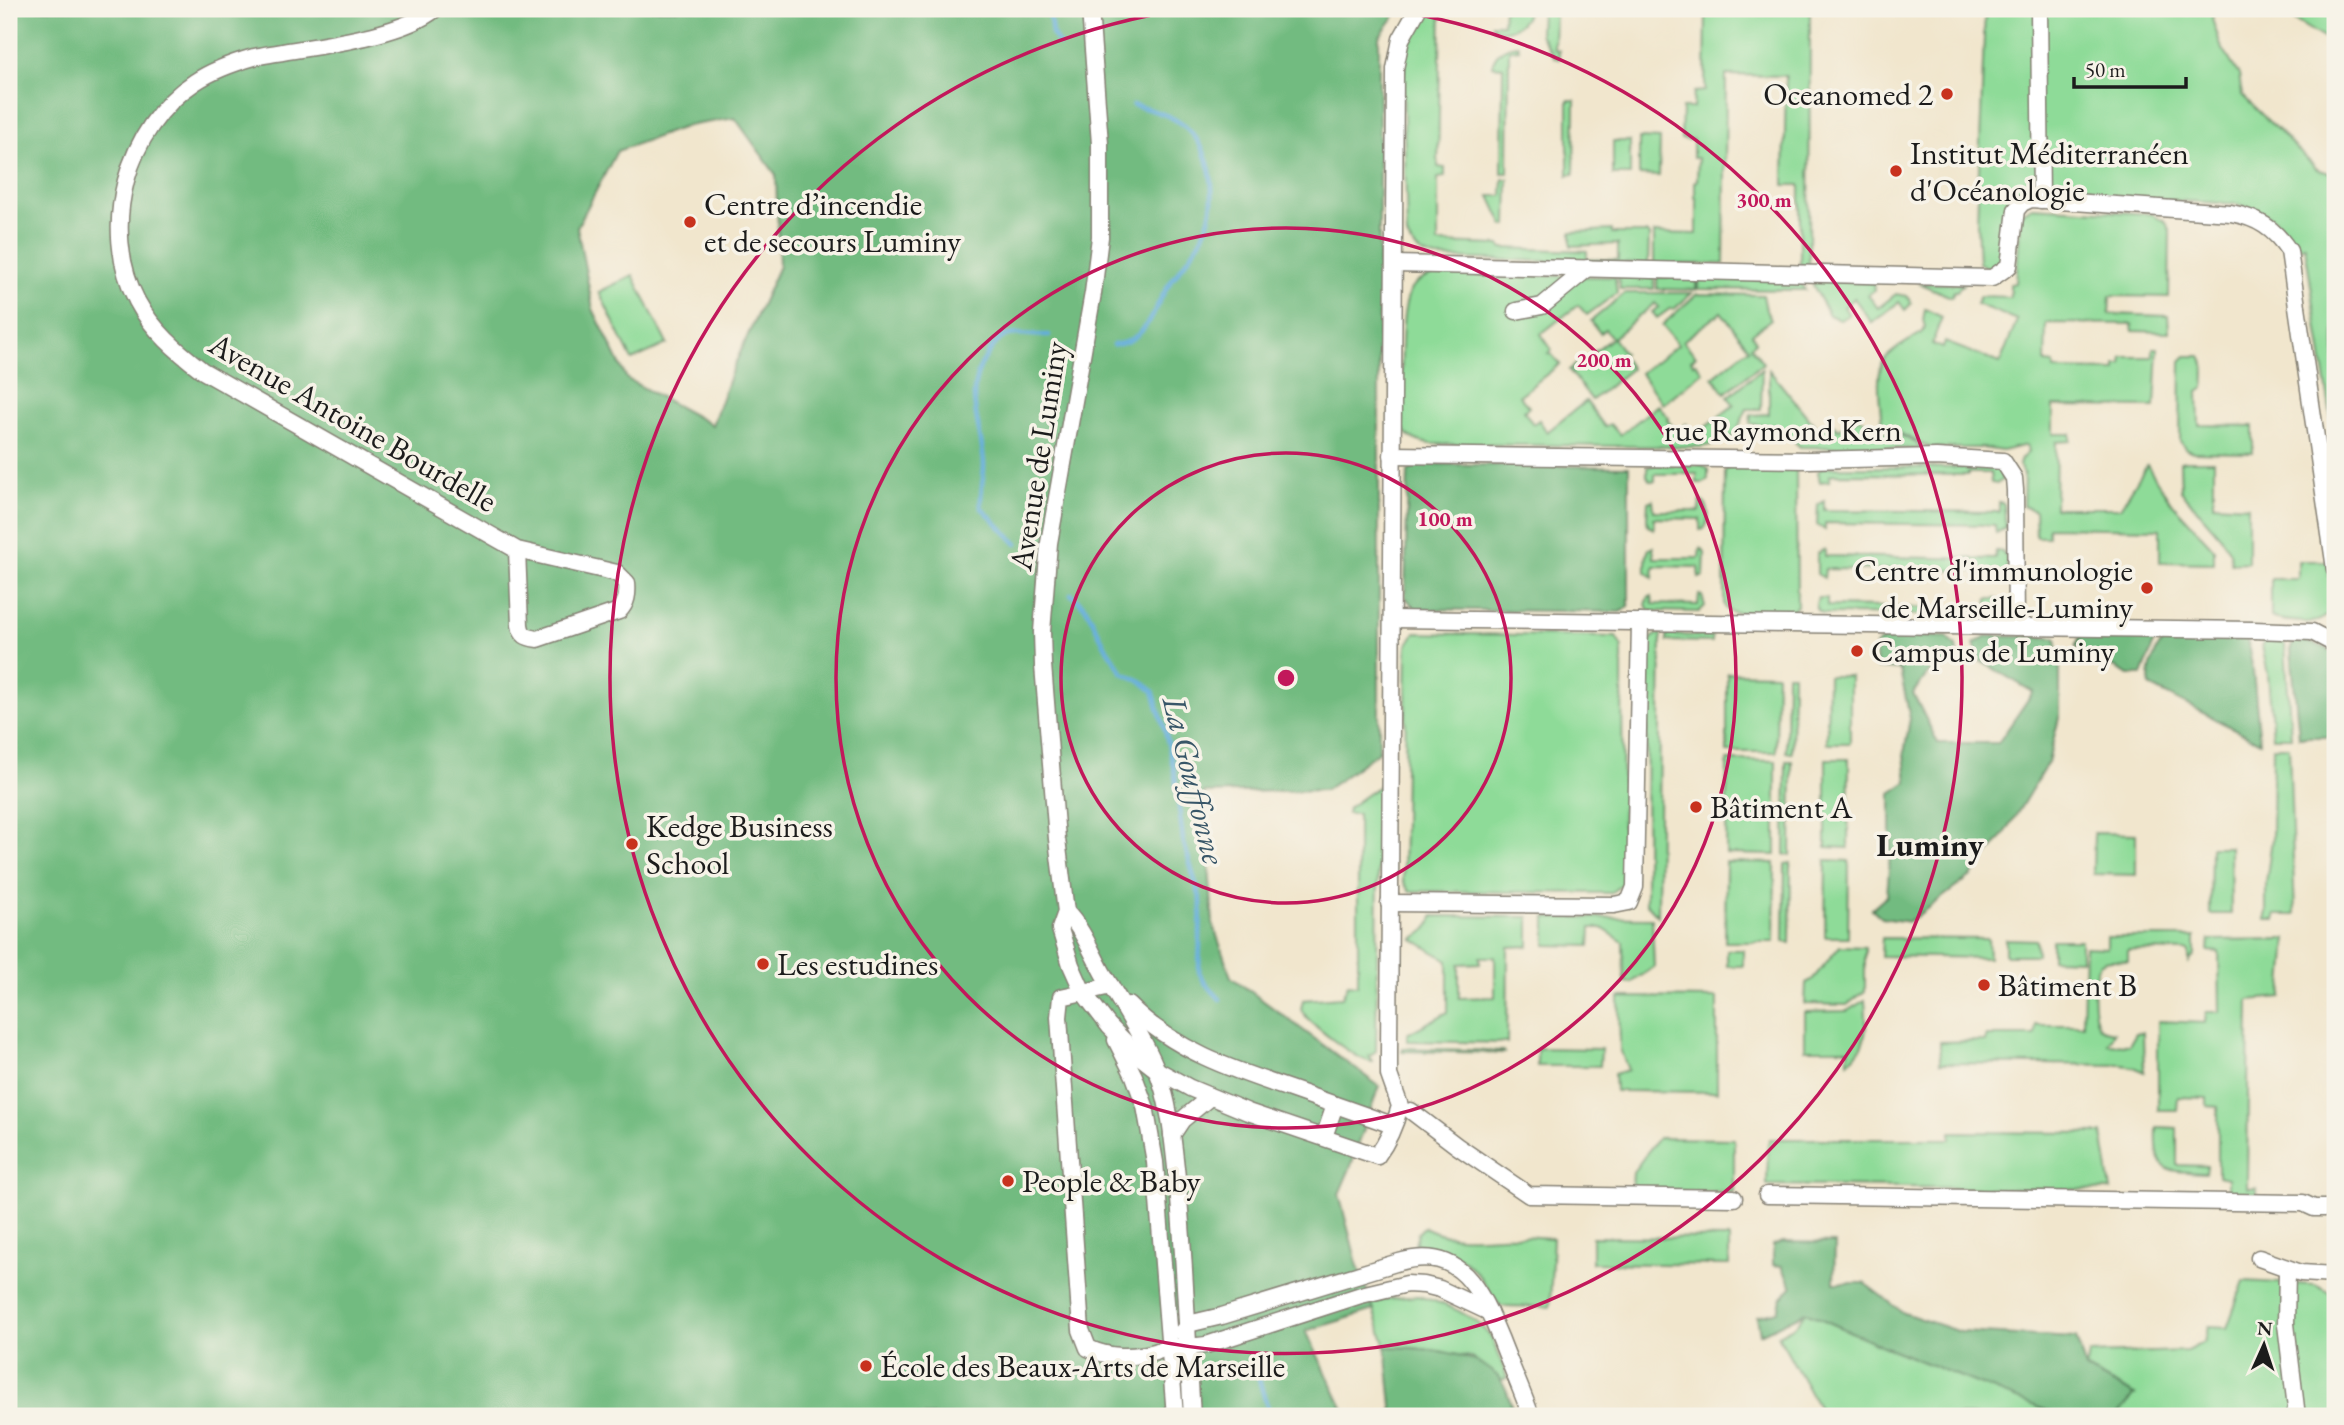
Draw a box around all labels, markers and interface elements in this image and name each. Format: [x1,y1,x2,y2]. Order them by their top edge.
scale bar [2074,46,2186,90]
text: 50 m [2085,56,2126,83]
place label: Oceanomed 2 [1763,73,1934,115]
marker: Oceanomed 2 [1939,86,1955,102]
place label: Institut Méditerranéen d'Océanologie [1910,132,2189,211]
marker: Institut Méditerranéen d'Océanologie [1888,163,1904,179]
place label: Centre d’incendie et de secours Luminy [704,183,962,262]
text: 300 m [1736,186,1792,213]
marker: Centre d’incendie et de secours Luminy [682,214,698,230]
street label: Avenue Antoine Bourdelle [201,322,504,522]
street label: Avenue de Luminy [999,338,1077,574]
text: 200 m [1576,346,1632,373]
street label: rue Raymond Kern [1664,409,1902,451]
text: 100 m [1417,505,1473,532]
place label: Centre d'immunologie de Marseille-Luminy [1854,549,2134,628]
marker: Centre d'immunologie de Marseille-Luminy [2139,580,2155,596]
place label: Campus de Luminy [1871,630,2116,672]
marker: Campus de Luminy [1849,643,1865,659]
centre of rings [1274,666,1298,690]
water label: La Gouffonne [1153,690,1236,870]
place label: Bâtiment A [1710,786,1853,828]
marker: Bâtiment A [1688,799,1704,815]
place label: Kedge Business School [646,805,833,884]
district label: Luminy [1876,823,1985,866]
marker: Kedge Business School [624,836,640,852]
place label: Les estudines [777,943,938,985]
marker: Les estudines [755,956,771,972]
place label: Bâtiment B [1998,964,2137,1006]
marker: Bâtiment B [1976,977,1992,993]
place label: People & Baby [1022,1160,1202,1202]
marker: People & Baby [1000,1173,1016,1189]
north arrow [2228,1310,2298,1380]
text: N [2257,1316,2274,1341]
place label: École des Beaux-Arts de Marseille [880,1345,1285,1387]
marker: École des Beaux-Arts de Marseille [858,1358,874,1374]

